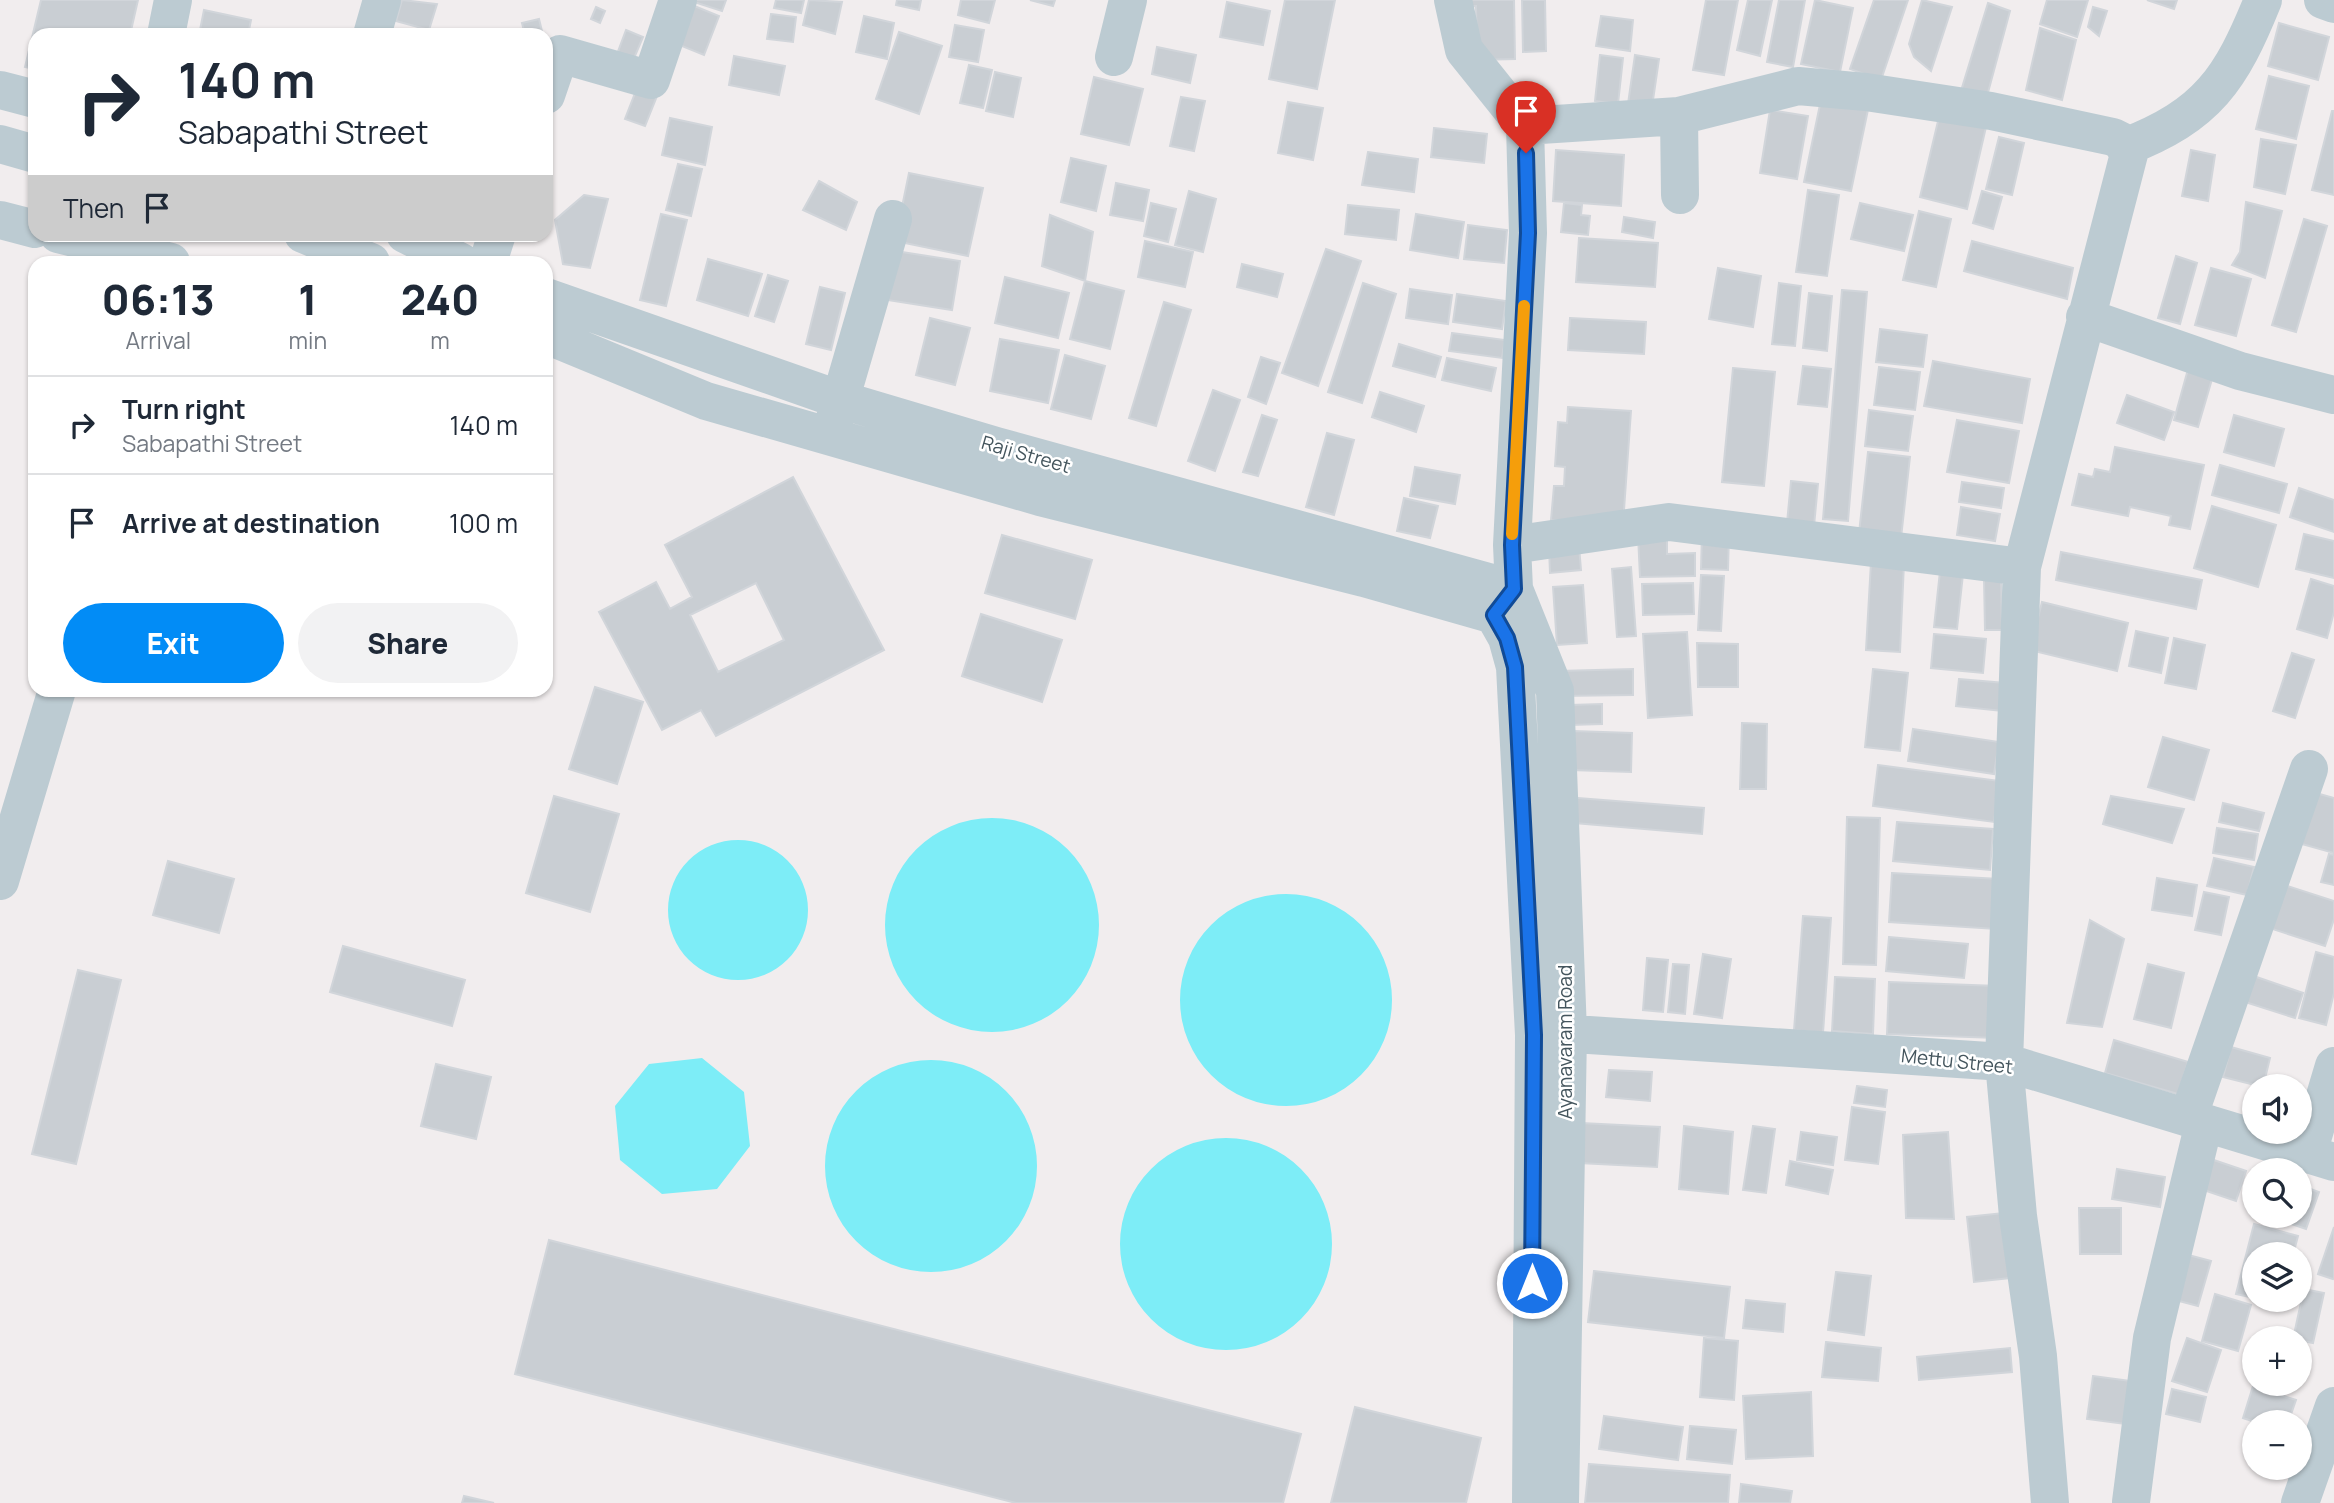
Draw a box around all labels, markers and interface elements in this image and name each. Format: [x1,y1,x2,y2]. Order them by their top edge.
text: 140 m [178,46,315,113]
icon: right [63,56,154,147]
pin [1496,81,1556,153]
icon: arrive [1507,92,1545,130]
text: Sabapathi Street [178,110,429,154]
icon: arrive [138,189,176,227]
text: Then [63,190,124,226]
text: 06:13 [102,270,215,328]
text: 1 [298,270,317,328]
text: 240 [401,270,479,328]
text: Arrival [125,324,191,356]
text: min [289,324,327,356]
text: m [430,324,450,356]
text: Turn right [122,391,246,427]
icon: right [63,406,101,444]
text: 140 m [449,407,518,443]
text: Sabapathi Street [122,427,302,459]
street label: Raji Street [979,429,1073,479]
icon: arrive [63,504,101,542]
text: Arrive at destination [122,505,380,541]
text: 100 m [449,505,518,541]
button: Exit [63,603,284,683]
button: Share [298,603,518,683]
street label: Ayanavaram Road [1552,965,1578,1119]
street label: Mettu Street [1900,1042,2014,1080]
map controls [2242,1074,2312,1480]
button: sound [2242,1074,2312,1144]
button: search [2242,1158,2312,1228]
button: layers [2242,1242,2312,1312]
position arrow [1495,1246,1569,1320]
button: + [2242,1326,2312,1396]
button: − [2242,1410,2312,1480]

